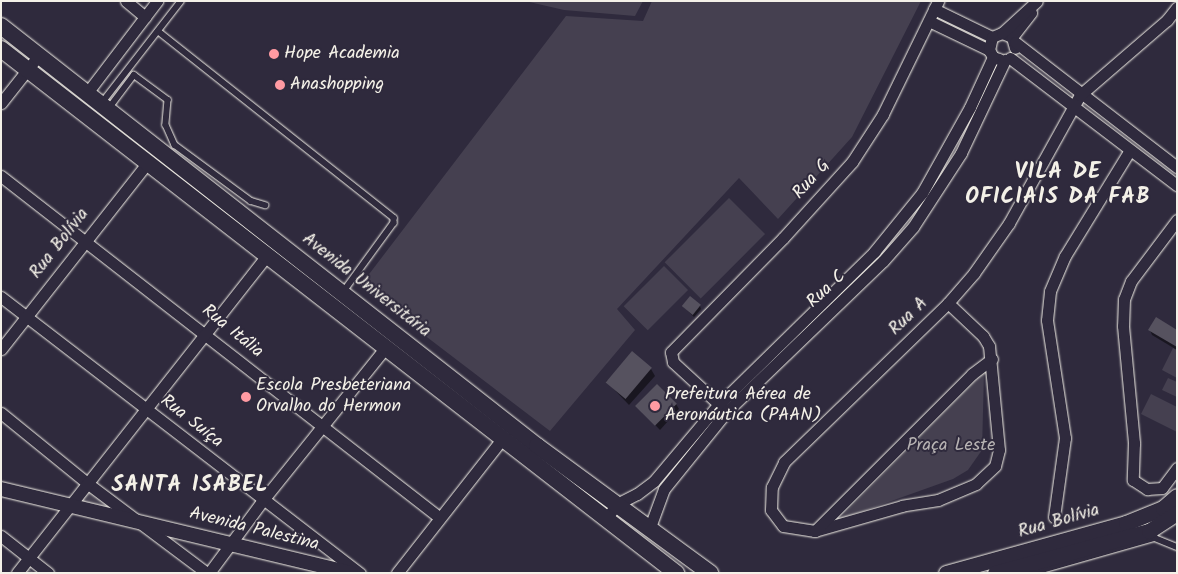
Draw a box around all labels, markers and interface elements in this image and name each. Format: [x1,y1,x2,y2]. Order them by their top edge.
place label: Hope Academia [284,43,400,65]
marker: Hope Academia [268,48,280,60]
place label: Anashopping [290,74,384,96]
marker: Anashopping [274,79,286,91]
street label: Rua G [789,156,835,204]
district label: VILA DE OFICIAIS DA FAB [963,159,1153,210]
street label: Rua Bolívia [26,204,94,284]
street label: Avenida Universitária [297,229,435,343]
street label: Rua C [803,267,851,313]
street label: Rua A [885,293,933,341]
street label: Rua Itália [197,301,267,363]
place label: Escola Presbeteriana Orvalho do Hermon [256,376,411,418]
place label: Prefeitura Aérea de Aeronáutica (PAAN) [665,385,821,428]
street label: Rua Suíça [155,391,227,453]
marker: Escola Presbeteriana Orvalho do Hermon [240,391,252,403]
marker: Prefeitura Aérea de Aeronáutica (PAAN) [649,400,661,412]
park label: Praça Leste [907,435,995,457]
district label: SANTA ISABEL [110,473,270,499]
street label: Rua Bolívia [1016,500,1102,544]
street label: Avenida Palestina [187,503,321,557]

